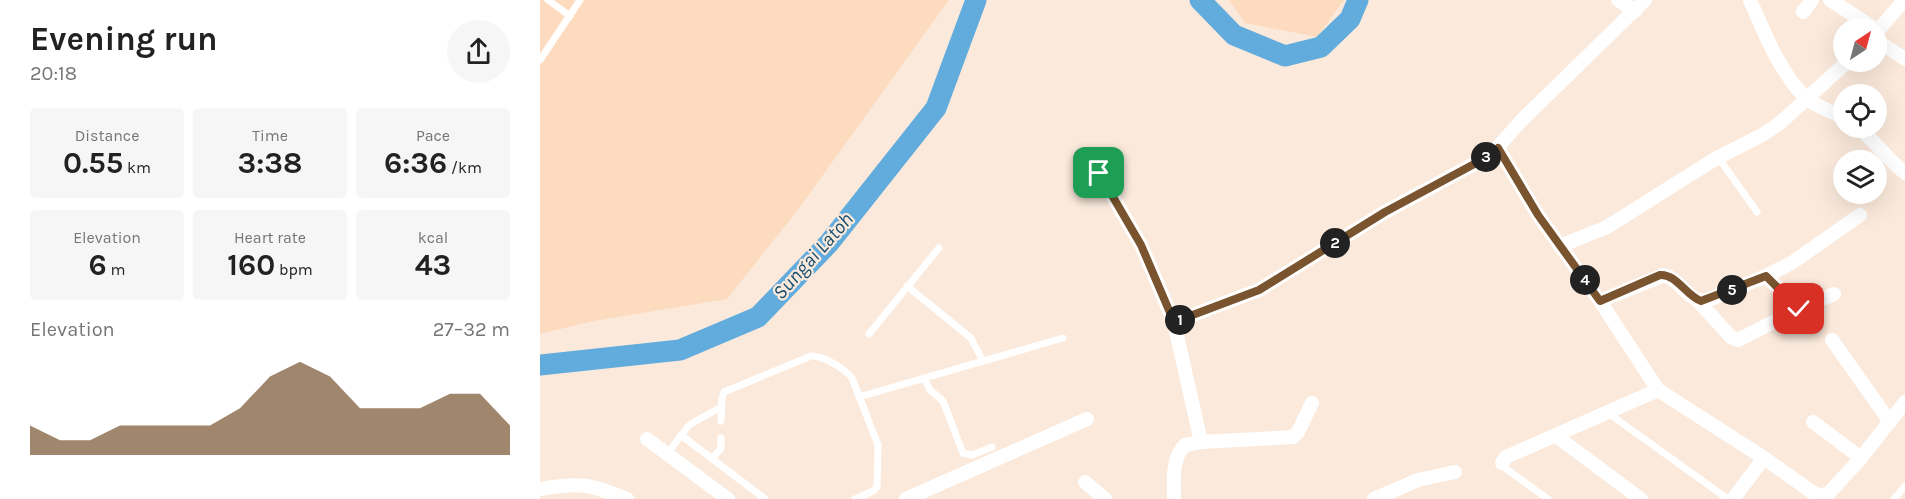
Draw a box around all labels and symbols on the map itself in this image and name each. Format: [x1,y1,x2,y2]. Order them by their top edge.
north arrow [1833,18,1887,72]
pin: 3 [1471,142,1501,172]
pin [1073,147,1124,198]
water label: Sungai Latoh [768,208,858,304]
pin: 2 [1320,228,1350,258]
pin: 4 [1570,265,1600,295]
pin: 5 [1717,275,1747,305]
pin [1773,283,1824,334]
pin: 1 [1165,305,1195,335]

